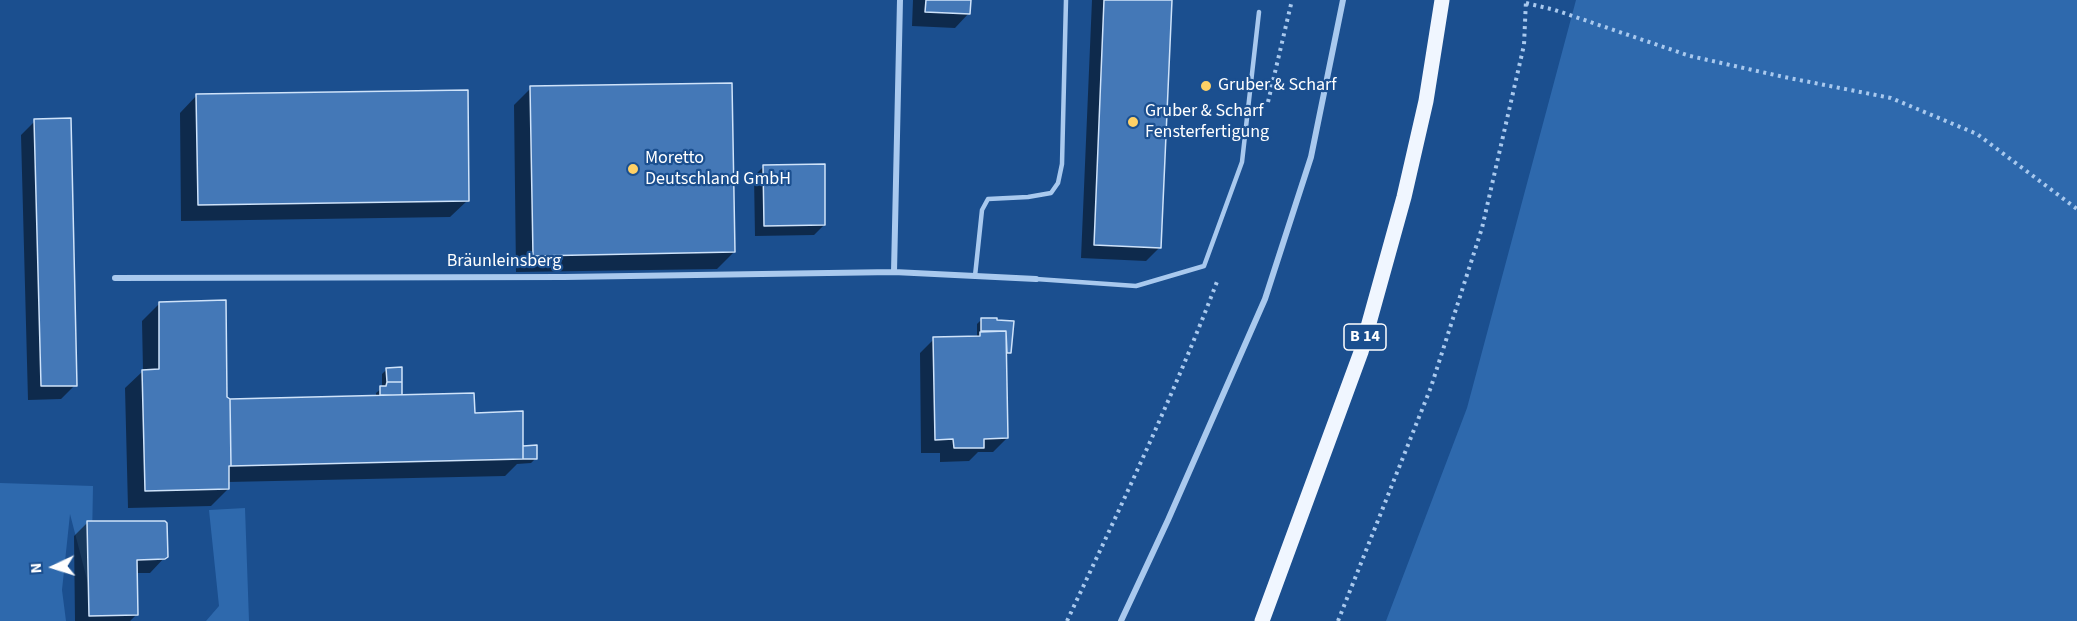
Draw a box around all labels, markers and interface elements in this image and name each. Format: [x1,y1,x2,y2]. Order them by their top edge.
place label: Gruber & Scharf [1218,75,1337,97]
marker: Gruber & Scharf [1199,79,1213,93]
place label: Gruber & Scharf Fensterfertigung [1145,101,1269,144]
marker: Gruber & Scharf Fensterfertigung [1126,115,1140,129]
place label: Moretto Deutschland GmbH [645,148,791,190]
marker: Moretto Deutschland GmbH [626,162,640,176]
street label: Bräunleinsberg [447,251,561,273]
road number: B 14 [1344,324,1386,350]
north arrow [24,537,84,597]
text: N [25,562,47,574]

